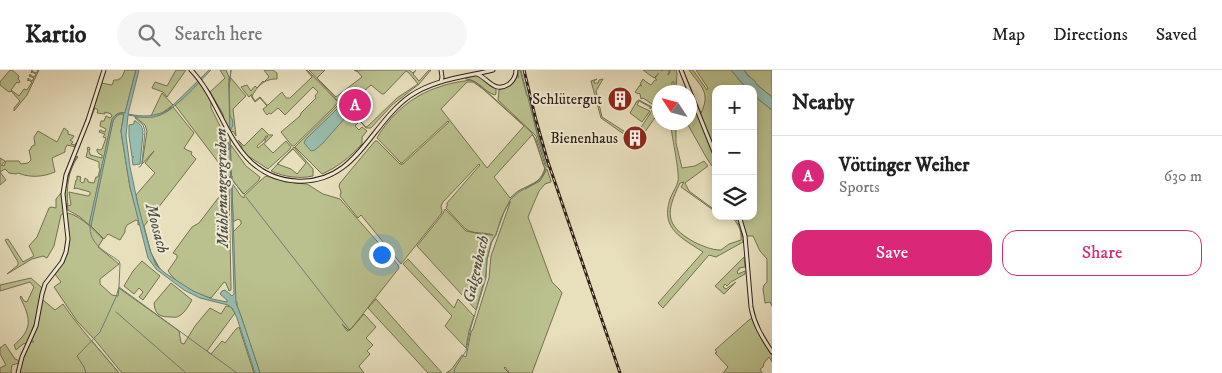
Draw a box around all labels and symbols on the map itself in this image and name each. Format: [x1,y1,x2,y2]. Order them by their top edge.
north arrow [652,85,697,130]
pin: A [339,86,371,124]
building icon: Schlütergut [607,86,633,112]
place label: Schlütergut [532,90,602,109]
building icon: Bienenhaus [622,125,648,151]
water label: Mühlenangergraben [211,128,233,249]
place label: Bienenhaus [550,129,618,148]
water label: Moosach [141,200,173,255]
water label: Galgenbach [459,234,493,305]
your location [369,242,395,268]

